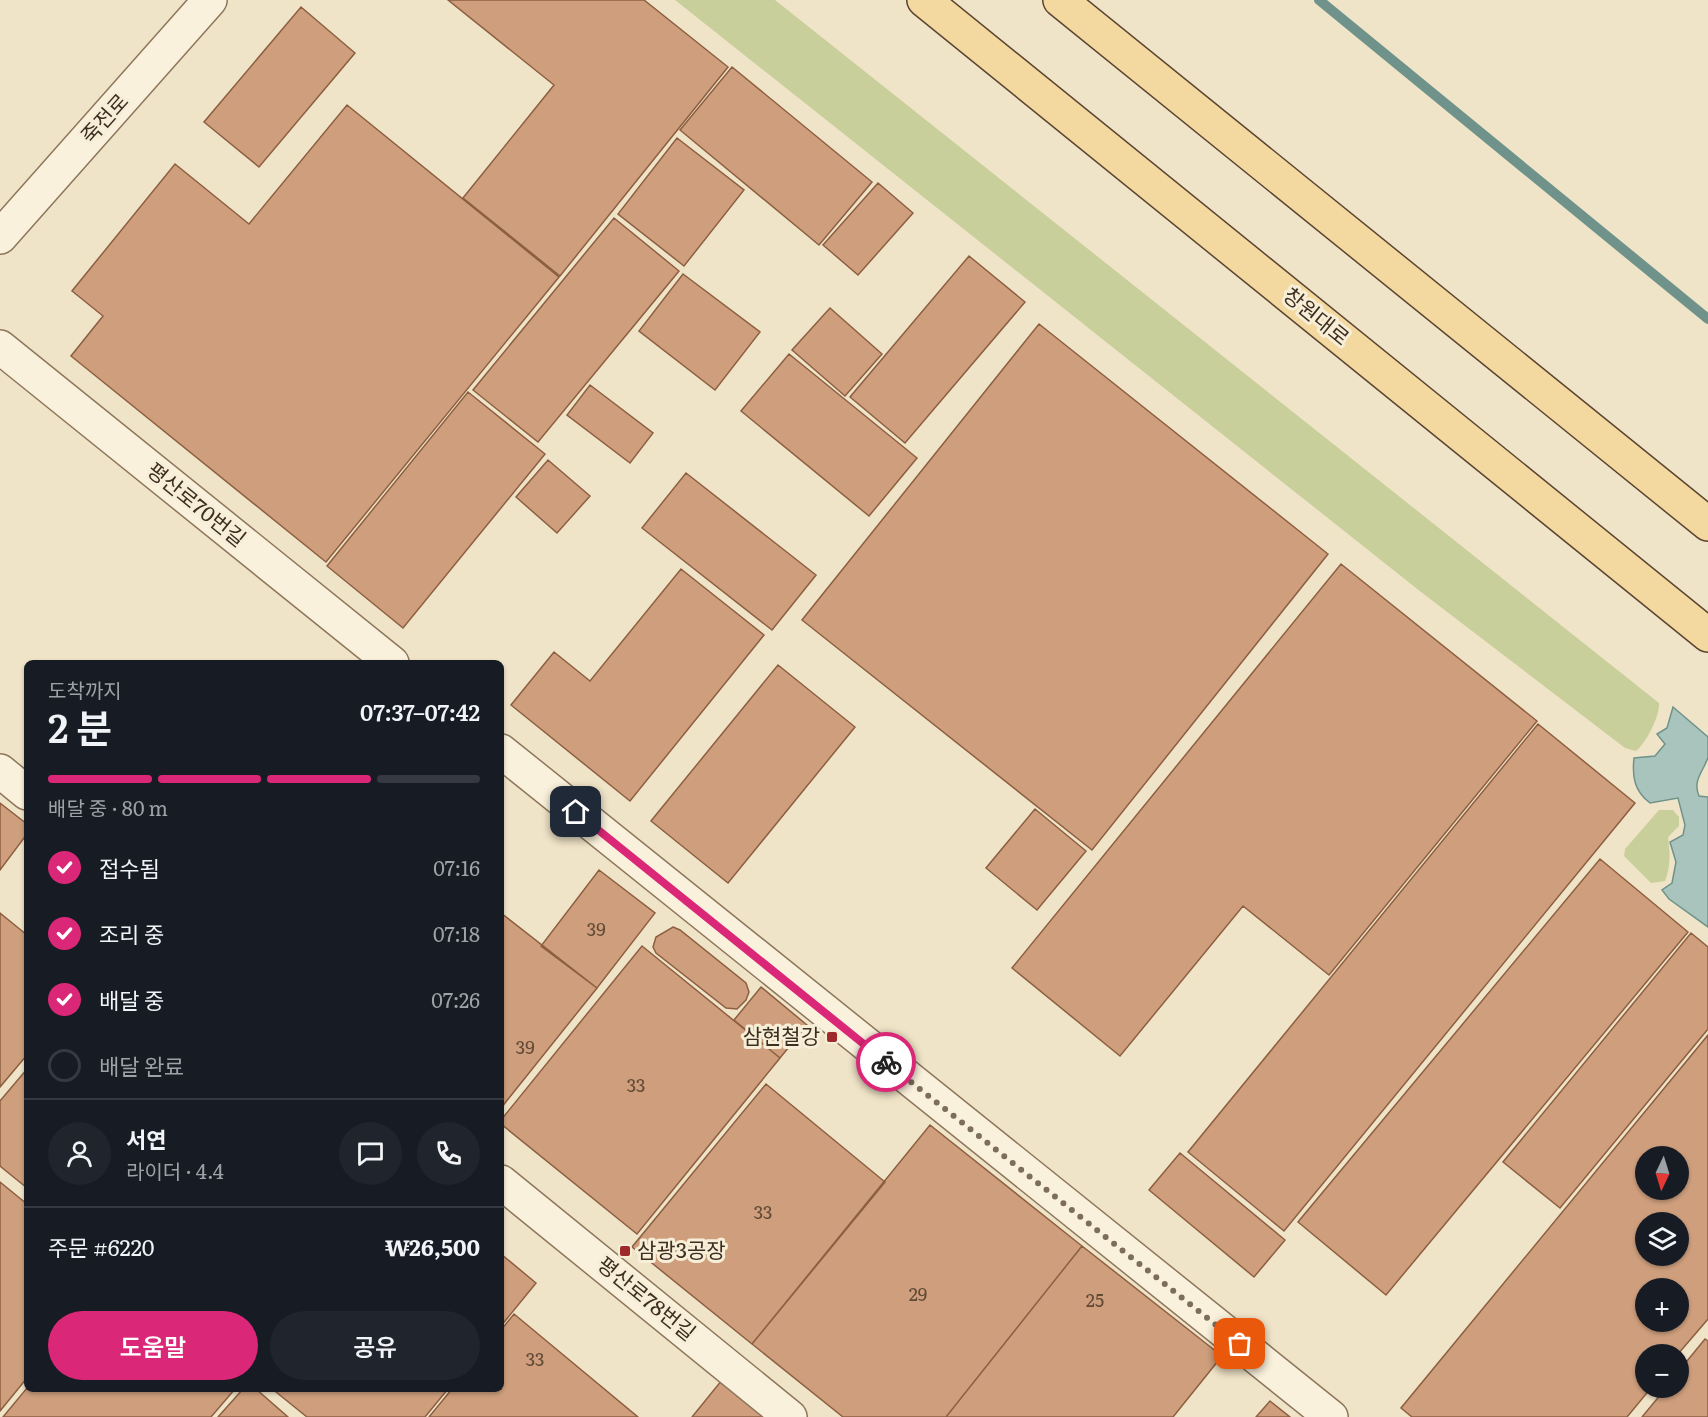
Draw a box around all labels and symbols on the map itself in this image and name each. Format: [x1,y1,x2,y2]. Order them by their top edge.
street label: 죽전로 [72,85,134,149]
street label: 창원대로 [1278,279,1357,351]
street label: 평산로70번길 [141,453,254,553]
pin [550,786,601,837]
house number: 39 [586,915,606,942]
place label: 삼현철강 [743,1019,820,1050]
marker: 삼현철강 [825,1030,839,1044]
courier [856,1032,916,1092]
house number: 39 [515,1033,535,1060]
house number: 33 [627,1071,645,1098]
north arrow [1635,1146,1689,1200]
house number: 33 [754,1198,772,1225]
place label: 삼광3공장 [637,1233,726,1264]
marker: 삼광3공장 [618,1244,632,1258]
street label: 평산로78번길 [592,1248,704,1346]
house number: 29 [909,1280,927,1307]
house number: 25 [1086,1286,1104,1313]
pin [1214,1318,1265,1369]
house number: 33 [526,1345,544,1372]

